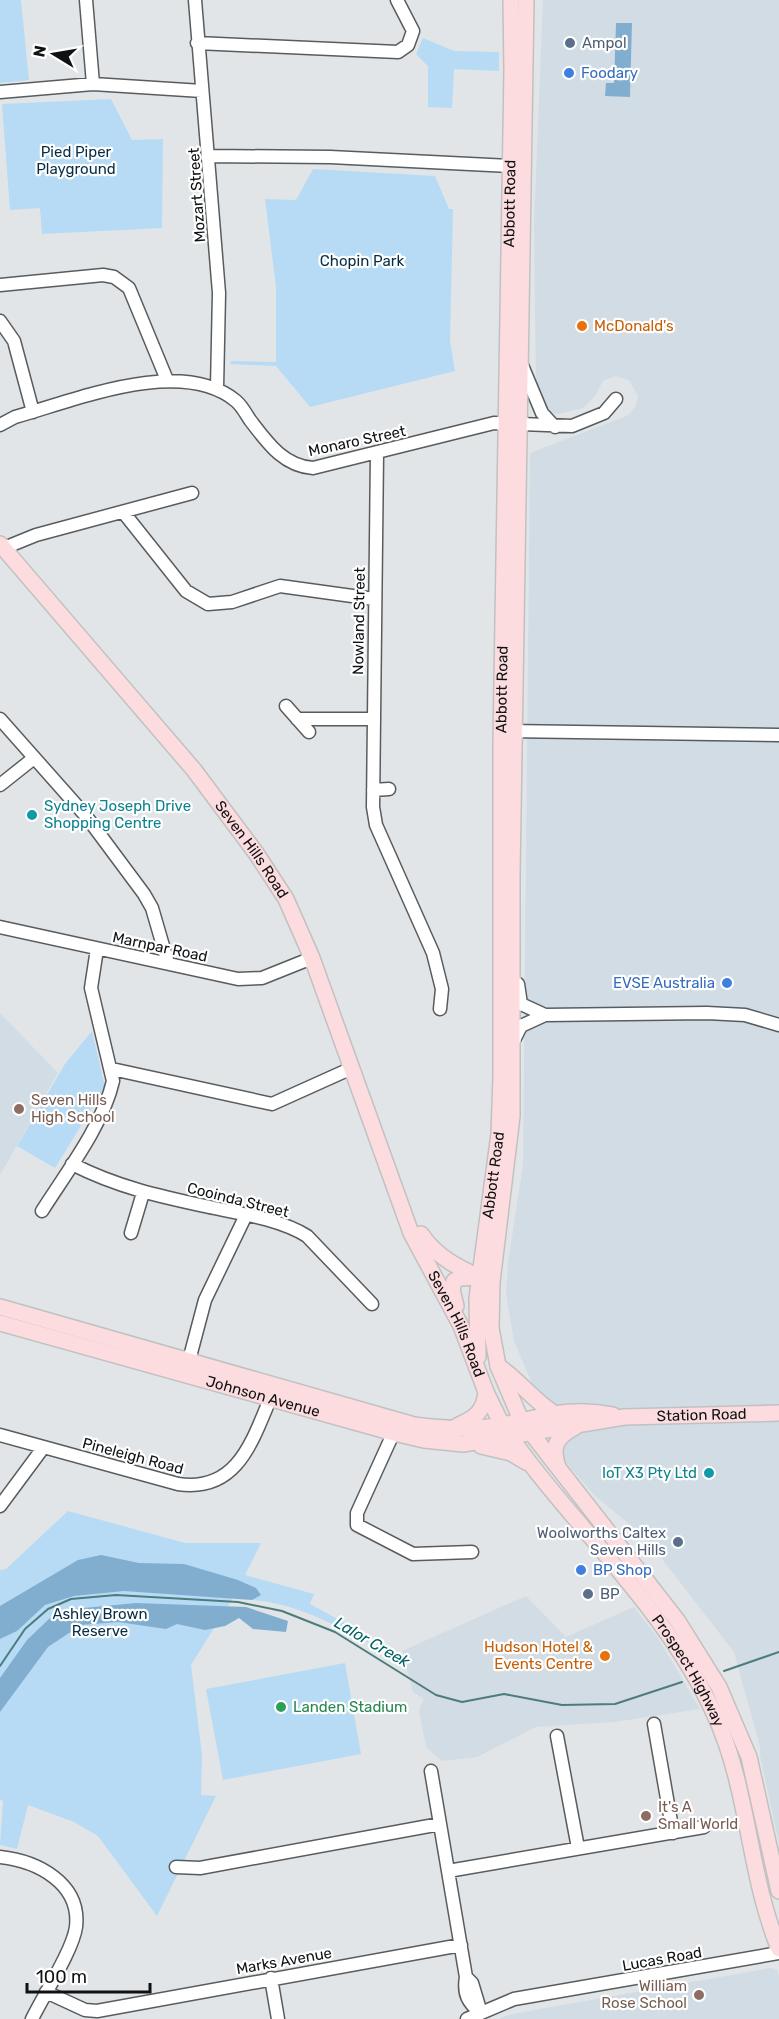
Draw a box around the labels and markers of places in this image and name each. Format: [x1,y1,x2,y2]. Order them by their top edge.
place label: Ampol [582,34,627,52]
marker: Ampol [563,36,577,50]
place label: Foodary [581,64,638,82]
marker: Foodary [562,66,576,80]
place label: McDonald's [594,317,674,335]
marker: McDonald's [575,319,589,333]
place label: Sydney Joseph Drive Shopping Centre [44,797,191,832]
marker: Sydney Joseph Drive Shopping Centre [25,808,39,822]
place label: EVSE Australia [613,974,715,992]
marker: EVSE Australia [720,976,734,990]
place label: Seven Hills High School [31,1091,115,1126]
marker: Seven Hills High School [12,1102,26,1116]
place label: IoT X3 Pty Ltd [602,1464,697,1482]
marker: IoT X3 Pty Ltd [702,1466,716,1480]
place label: Woolworths Caltex Seven Hills [537,1524,666,1559]
marker: Woolworths Caltex Seven Hills [671,1535,685,1549]
place label: BP Shop [593,1561,652,1579]
marker: BP Shop [574,1563,588,1577]
place label: BP [600,1585,620,1603]
marker: BP [581,1587,595,1601]
place label: Hudson Hotel & Events Centre [484,1638,594,1673]
marker: Hudson Hotel & Events Centre [598,1649,612,1663]
place label: Landen Stadium [293,1698,407,1716]
marker: Landen Stadium [274,1700,288,1714]
place label: It's A Small World [658,1798,738,1833]
marker: It's A Small World [639,1809,653,1823]
place label: William Rose School [601,1977,687,2012]
marker: William Rose School [692,1988,706,2002]

